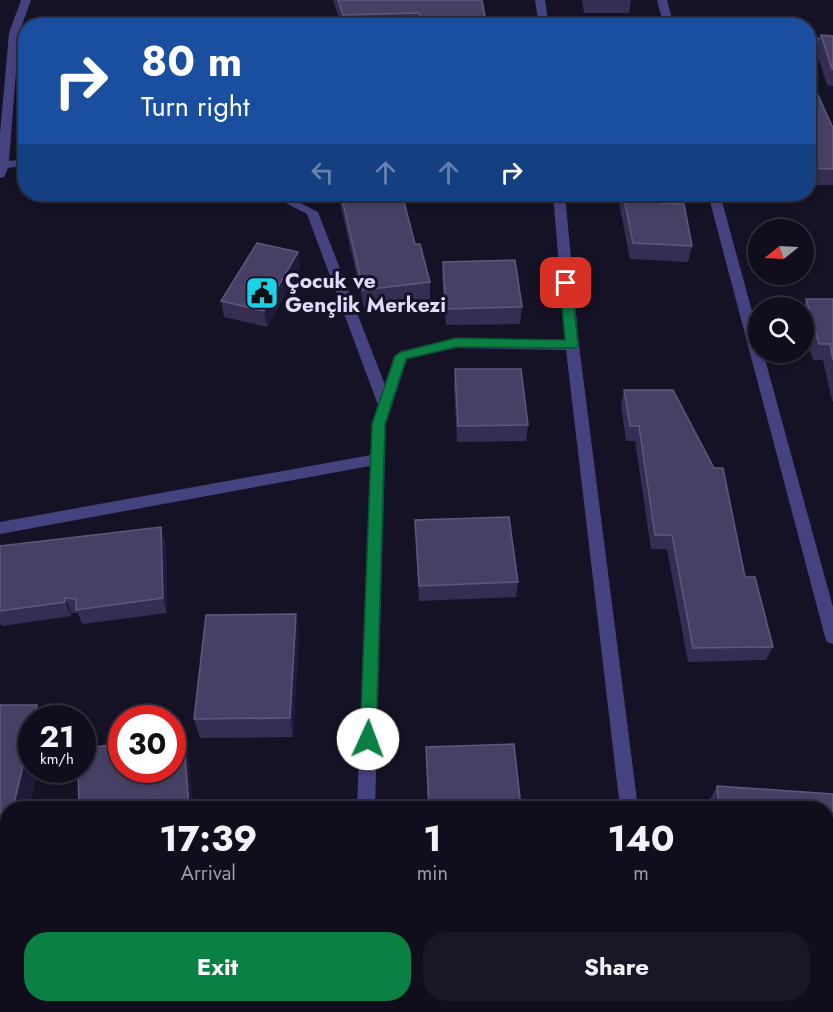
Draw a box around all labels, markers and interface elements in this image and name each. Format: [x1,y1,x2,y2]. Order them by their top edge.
text: 80 m [141,31,242,92]
icon: right [42,42,120,120]
text: Turn right [141,87,249,126]
icon: left [306,156,339,189]
icon: ahead [369,156,402,189]
icon: ahead [432,156,465,189]
icon: right [495,156,528,189]
north arrow [748,219,814,285]
map controls [748,219,814,363]
pin [540,257,591,308]
place label: Çocuk ve Gençlik Merkezi [285,266,446,320]
icon: arrive [549,266,582,299]
public building icon: Çocuk ve Gençlik Merkezi [244,275,280,311]
button: search [748,297,814,363]
speed limit sign: 30 [108,705,186,783]
position arrow [336,707,400,771]
text: 21 [40,715,74,758]
text: km/h [40,748,74,770]
text: 17:39 [159,812,257,864]
text: 1 [423,812,442,864]
text: 140 [607,812,675,864]
text: Arrival [181,859,236,888]
text: min [417,859,448,888]
text: m [633,859,649,888]
button: Exit [24,932,411,1001]
button: Share [423,932,810,1001]

